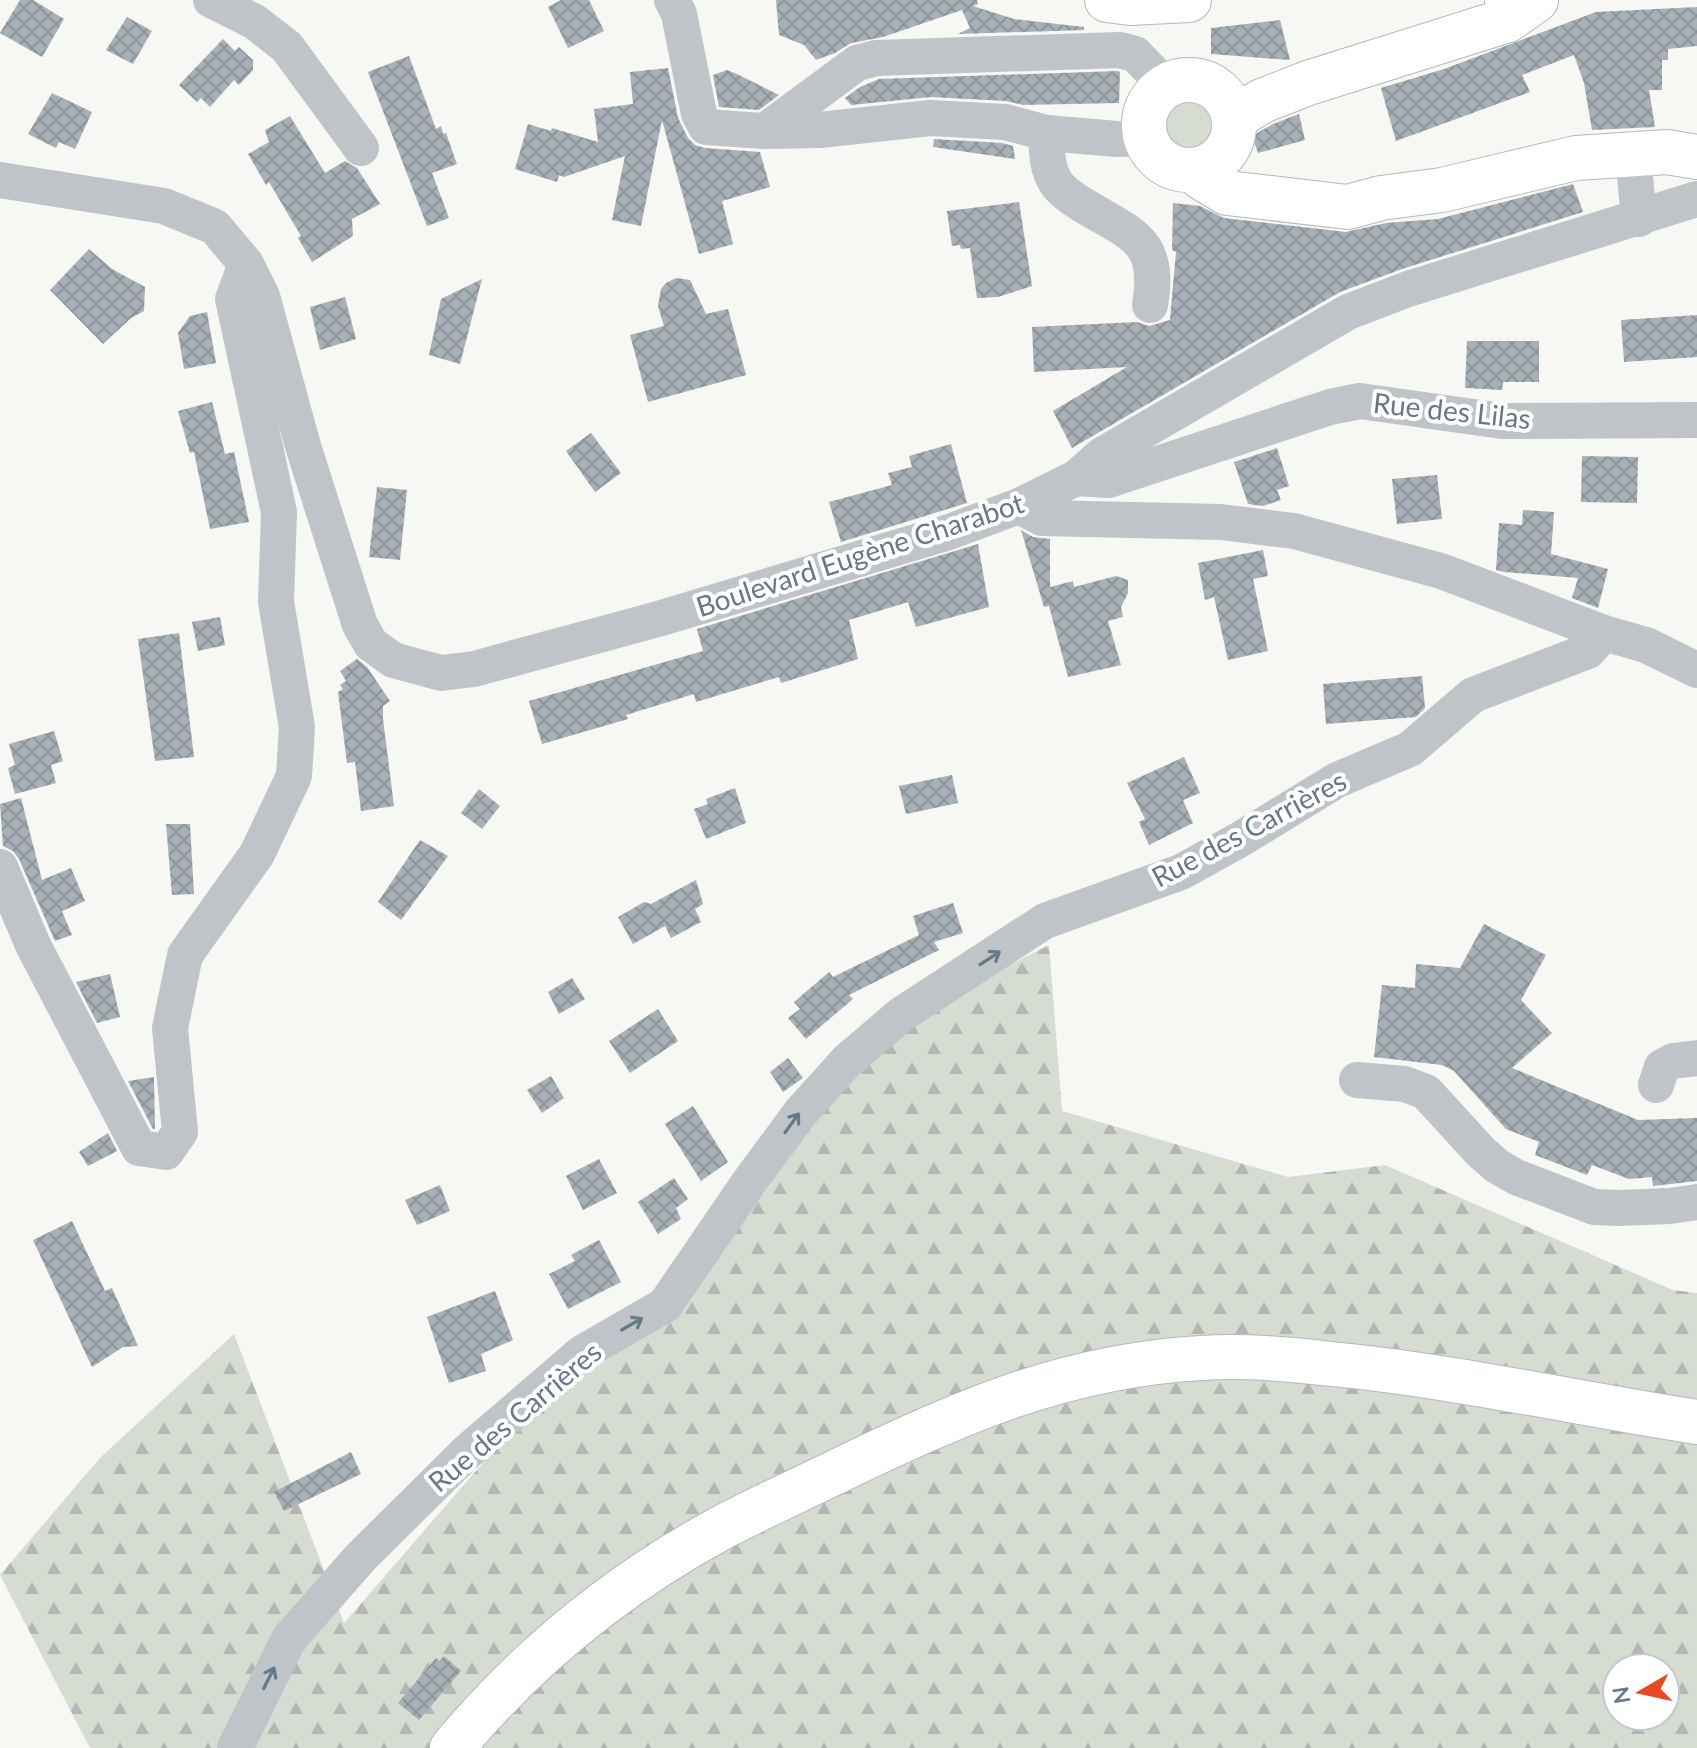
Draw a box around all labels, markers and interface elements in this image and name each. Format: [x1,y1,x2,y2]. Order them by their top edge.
street label: Rue des Lilas [1372,385,1532,435]
street label: Boulevard Eugène Charabot [692,485,1028,623]
street label: Rue des Carrières [1145,763,1352,894]
one-way arrow [979,950,1001,966]
one-way arrow [784,1113,801,1135]
one-way arrow [620,1316,643,1332]
street label: Rue des Carrières [421,1334,608,1498]
north arrow [1601,1652,1681,1732]
one-way arrow [261,1667,277,1691]
text: N [1606,1685,1635,1706]

